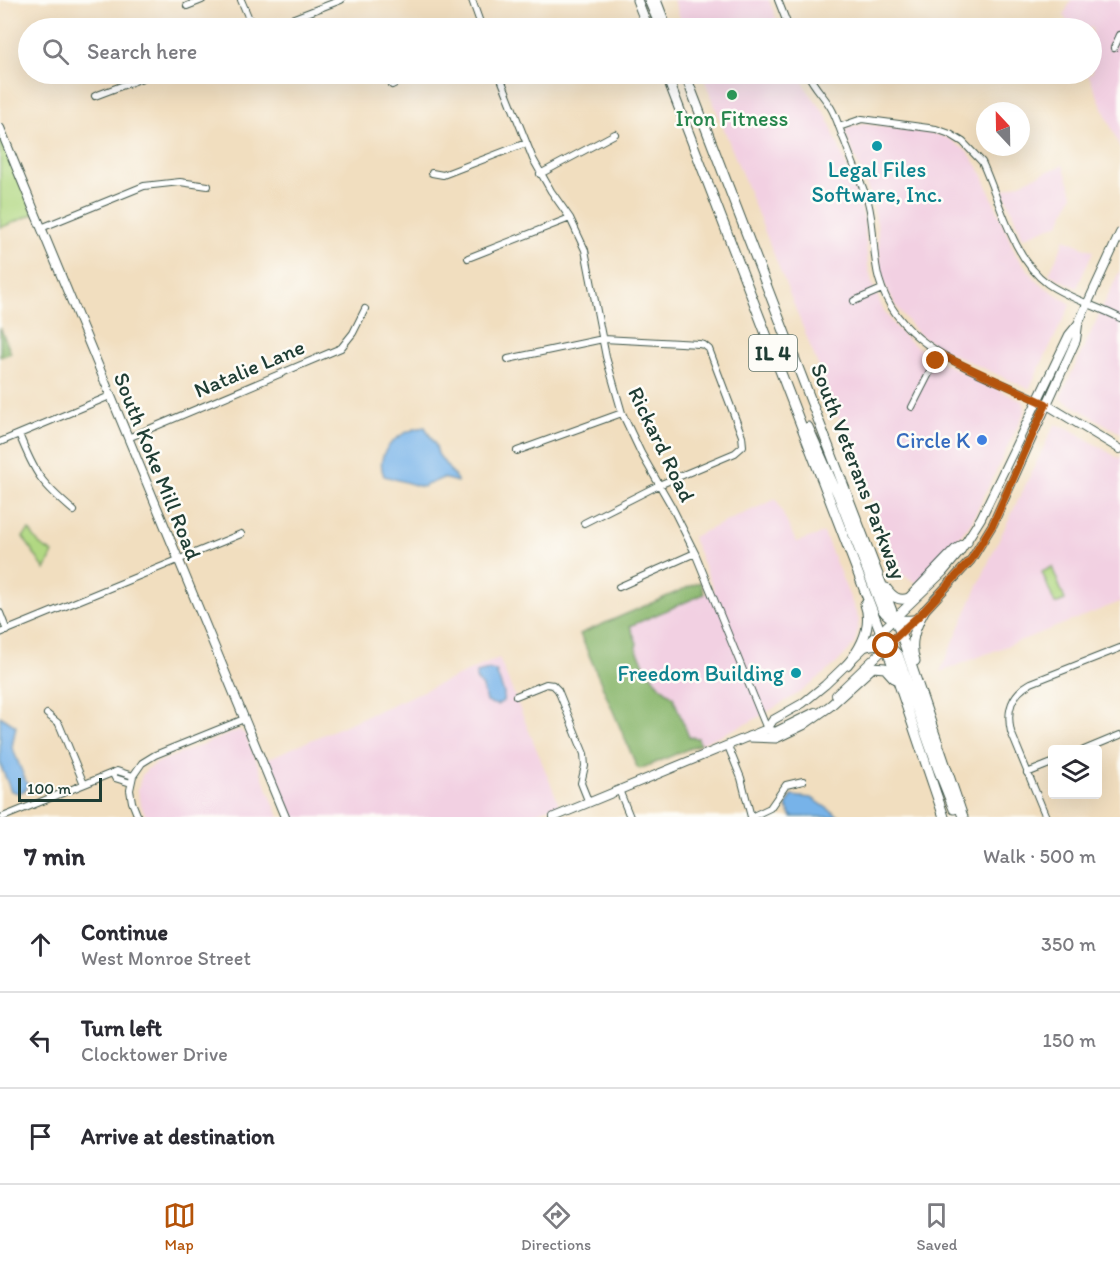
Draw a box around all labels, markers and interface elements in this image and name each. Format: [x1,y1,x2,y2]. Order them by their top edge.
search box [18,18,1102,84]
icon: search [39,35,72,68]
text: Search here [87,38,197,65]
marker: Iron Fitness [725,88,739,102]
north arrow [976,102,1030,156]
place label: Iron Fitness [676,105,788,132]
marker: Legal Files Software, Inc. [870,139,884,153]
place label: Legal Files Software, Inc. [811,156,943,208]
street label: Natalie Lane [190,333,309,404]
road number: IL 4 [749,335,797,371]
route end [922,347,948,373]
street label: South Veterans Parkway [805,359,912,584]
street label: South Koke Mill Road [108,368,208,564]
street label: Rickard Road [622,382,701,506]
place label: Circle K [896,427,970,454]
marker: Circle K [975,433,989,447]
route start [872,632,898,658]
place label: Freedom Building [617,660,785,687]
marker: Freedom Building [789,666,803,680]
map controls [1048,745,1102,799]
button: layers [1048,745,1102,799]
scale bar [18,775,102,802]
text: 100 m [27,779,71,798]
text: 7 min [24,840,85,872]
text: Walk · 500 m [983,844,1096,868]
text: Continue [81,919,168,946]
icon: ahead [24,928,57,961]
text: 350 m [1041,932,1096,956]
text: West Monroe Street [81,946,251,970]
text: Turn left [81,1015,162,1042]
icon: left [24,1024,57,1057]
text: 150 m [1043,1028,1096,1052]
text: Clocktower Drive [81,1042,228,1066]
icon: arrive [24,1120,57,1153]
text: Arrive at destination [81,1123,275,1150]
tab: Map [163,1199,196,1254]
tab: Directions [521,1199,591,1254]
tab: Saved [917,1199,957,1254]

